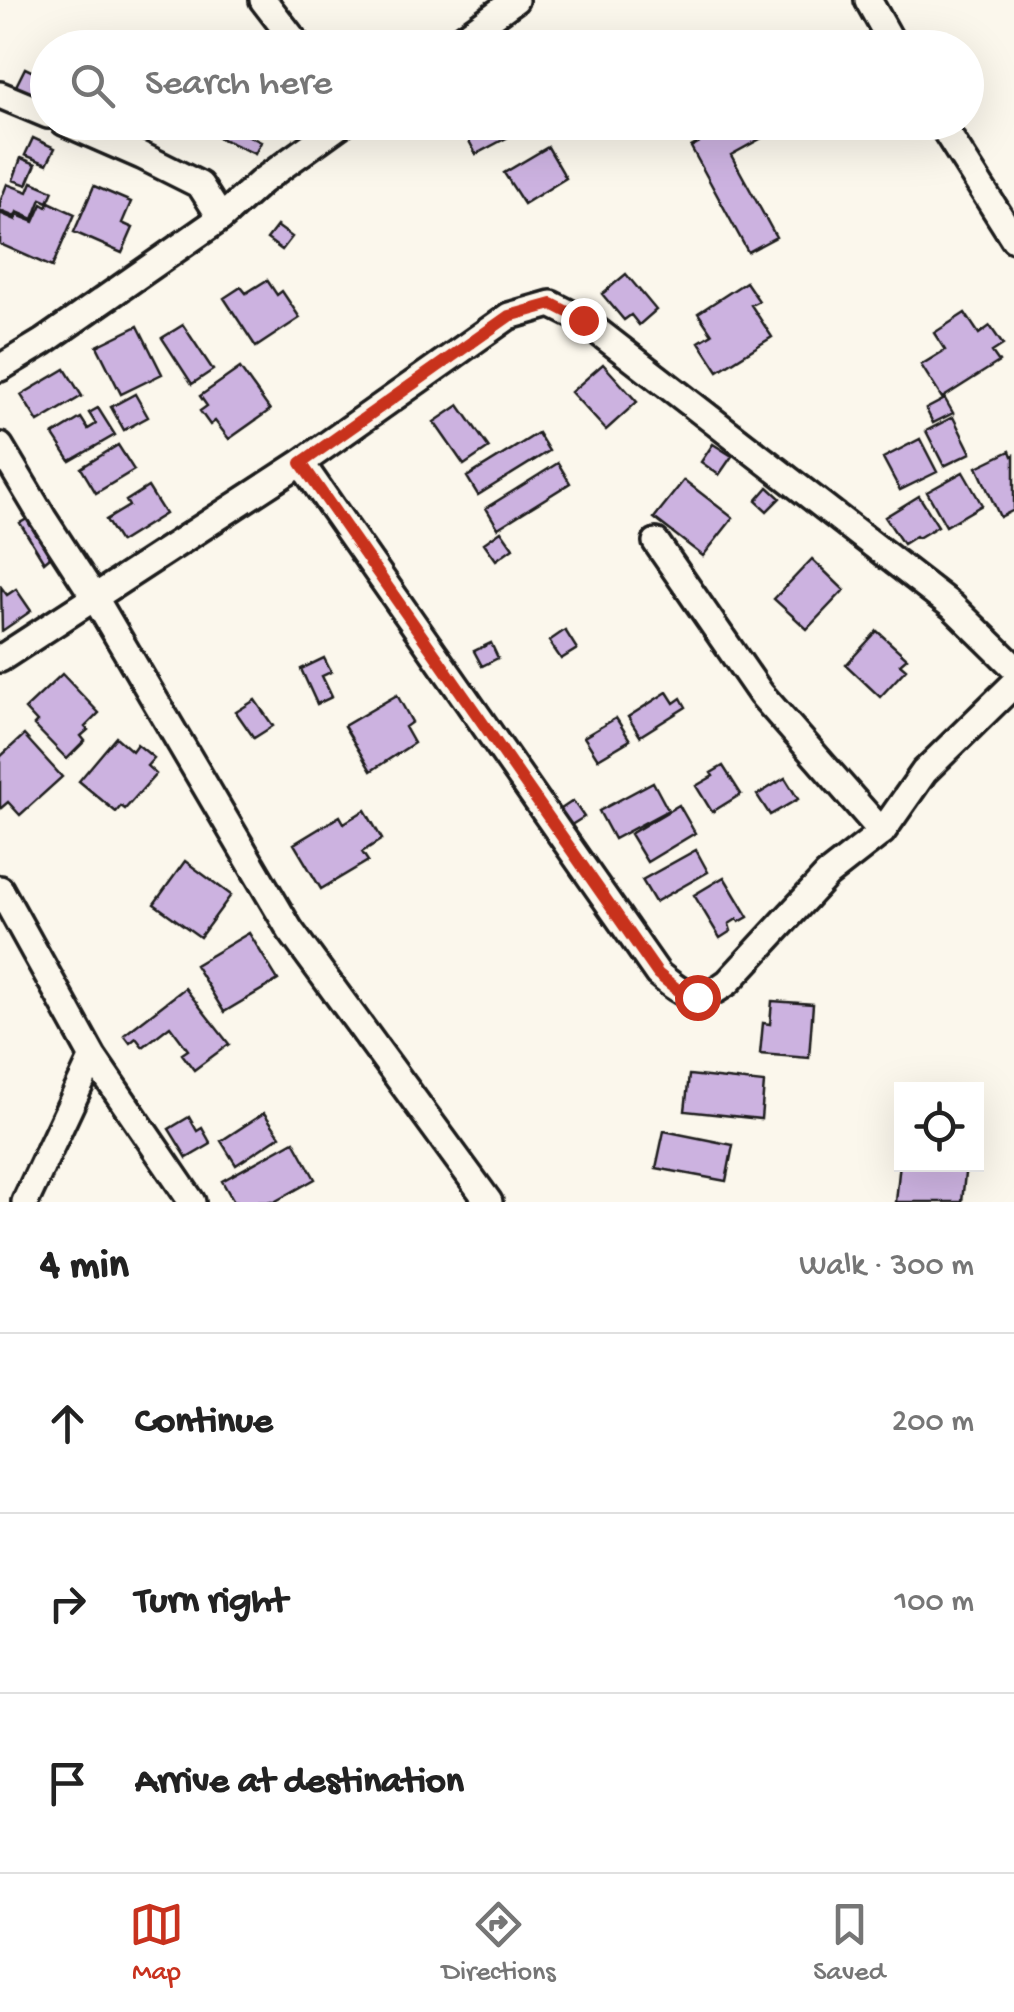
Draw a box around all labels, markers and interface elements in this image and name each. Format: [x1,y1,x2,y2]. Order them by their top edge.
search box [30,30,984,140]
icon: search [65,58,120,113]
text: Search here [145,63,332,107]
route end [561,298,607,344]
route start [675,975,721,1021]
map controls [894,1082,984,1172]
button: locate [894,1082,984,1172]
text: 4 min [40,1243,129,1292]
text: Walk · 300 m [799,1248,974,1286]
icon: ahead [40,1396,95,1451]
text: Continue [135,1401,273,1445]
text: 200 m [892,1404,974,1442]
icon: right [40,1576,95,1631]
text: Turn right [135,1581,287,1625]
text: 100 m [894,1584,974,1622]
icon: arrive [40,1756,95,1811]
text: Arrive at destination [135,1761,464,1805]
tab: Map [129,1897,184,1990]
tab: Directions [442,1897,556,1990]
tab: Saved [813,1897,885,1990]

